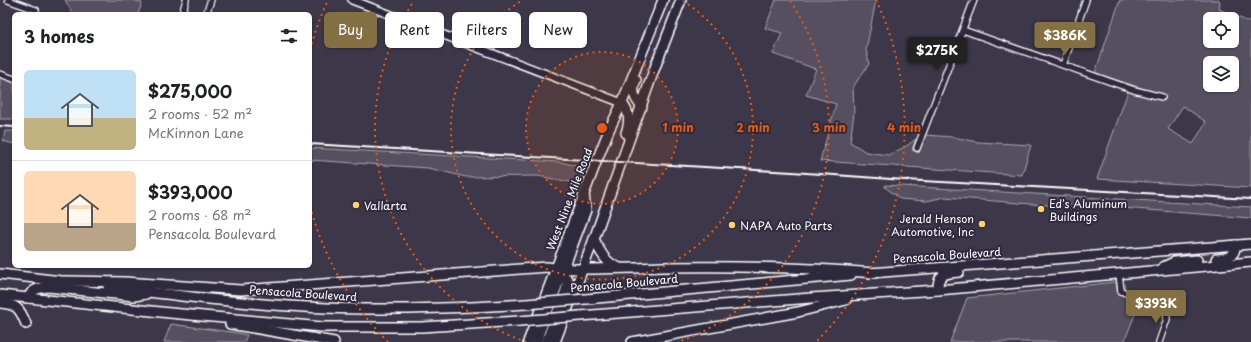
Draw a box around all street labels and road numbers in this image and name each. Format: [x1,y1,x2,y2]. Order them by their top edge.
street label: West Nine Mile Road [542,145,596,253]
street label: Pensacola Boulevard [892,243,1002,267]
street label: Pensacola Boulevard [569,270,679,296]
street label: Pensacola Boulevard [248,281,358,305]

